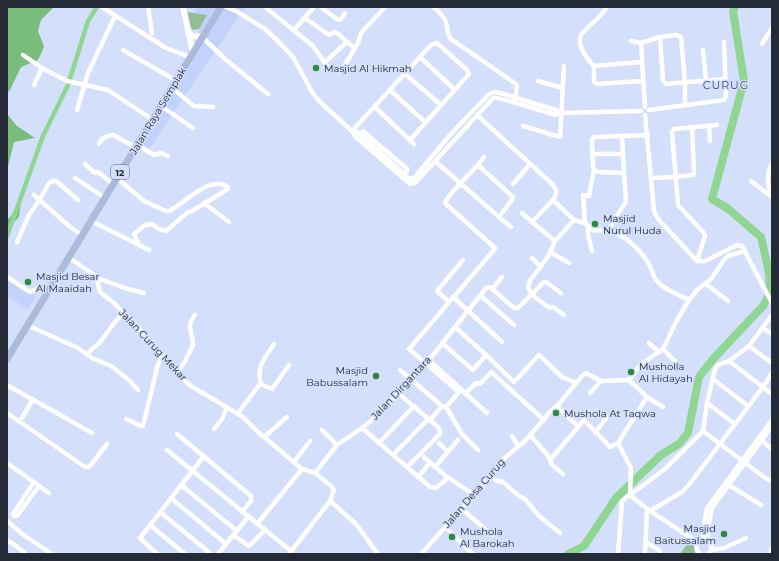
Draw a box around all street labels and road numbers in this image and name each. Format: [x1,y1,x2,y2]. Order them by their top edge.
street label: Jalan Raya Semplak [126,65,189,158]
road number: 12 [111,165,129,179]
street label: Jalan Curug Mekar [115,305,190,384]
street label: Jalan Dirgantara [367,353,434,423]
street label: Jalan Desa Curug [440,456,508,531]

